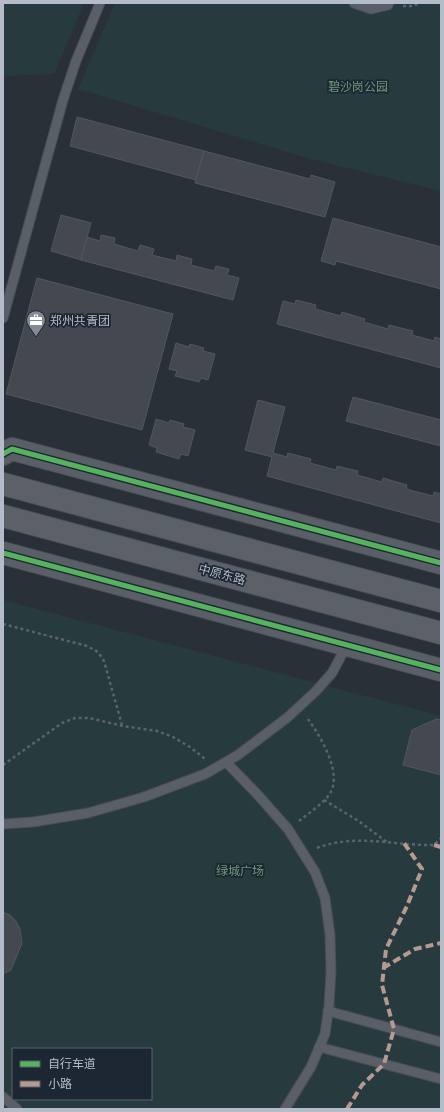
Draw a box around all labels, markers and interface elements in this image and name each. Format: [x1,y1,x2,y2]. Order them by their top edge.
park label: 碧沙岗公园 [328,80,388,93]
office icon: 郑州共青团 [25,309,47,337]
place label: 郑州共青团 [50,314,110,327]
street label: 中原东路 [197,562,247,586]
park label: 绿城广场 [216,864,264,877]
legend [12,1048,152,1100]
text: 自行车道 [48,1057,96,1070]
text: 小路 [48,1077,72,1090]

